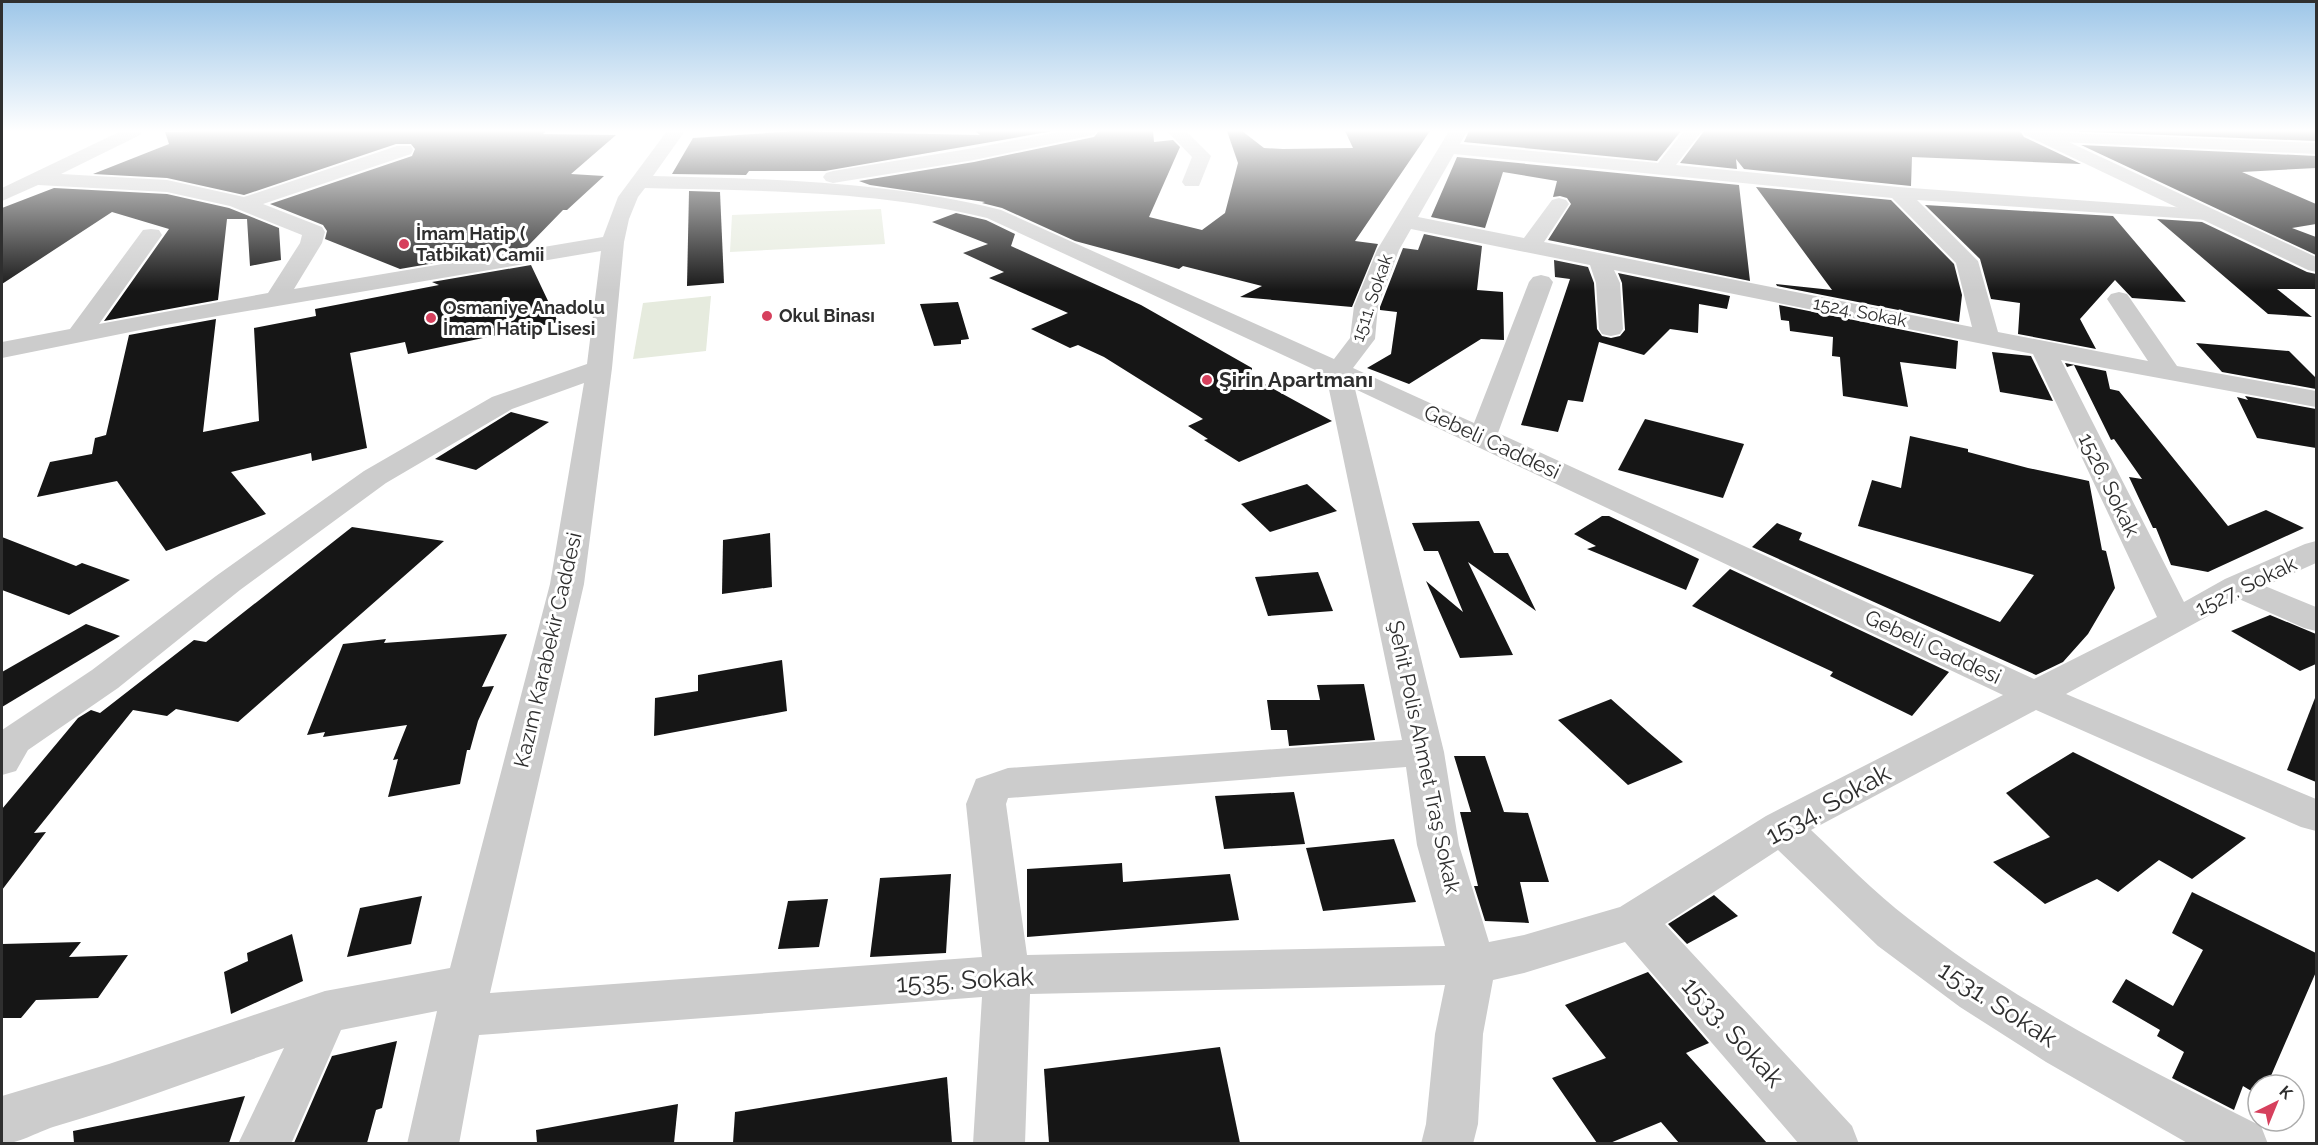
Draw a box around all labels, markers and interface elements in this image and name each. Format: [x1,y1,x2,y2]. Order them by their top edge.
place label: İmam Hatip ( Tatbikat) Camii [416,223,544,265]
marker: İmam Hatip ( Tatbikat) Camii [397,237,411,251]
street label: 1511. Sokak [1347,251,1396,344]
street label: 1524. Sokak [1811,292,1909,331]
place label: Osmaniye Anadolu İmam Hatip Lisesi [443,297,605,339]
place label: Okul Binası [779,305,875,326]
marker: Okul Binası [760,309,774,323]
marker: Osmaniye Anadolu İmam Hatip Lisesi [424,311,438,325]
place label: Şirin Apartmanı [1219,367,1373,392]
marker: Şirin Apartmanı [1200,373,1214,387]
street label: Gebeli Caddesi [1420,399,1564,484]
street label: 1526. Sokak [2074,429,2145,541]
street label: Kazım Karabekir Caddesi [508,530,587,770]
street label: 1527. Sokak [2191,550,2300,621]
street label: Gebeli Caddesi [1861,604,2005,689]
street label: Şehit Polis Ahmet Traş Sokak [1383,618,1466,896]
street label: 1534. Sokak [1760,757,1896,851]
street label: 1531. Sokak [1933,955,2063,1053]
street label: 1535. Sokak [895,961,1035,999]
street label: 1533. Sokak [1676,971,1790,1093]
north arrow [2246,1073,2306,1133]
text: K [2275,1082,2296,1103]

